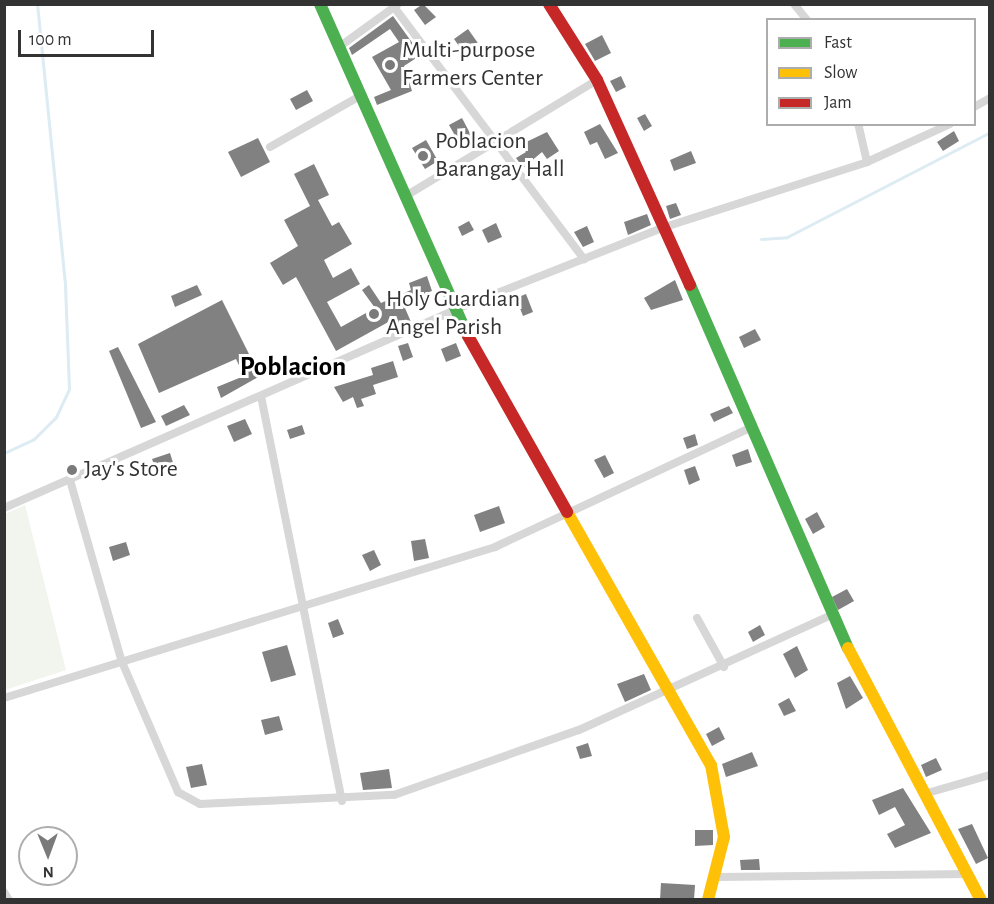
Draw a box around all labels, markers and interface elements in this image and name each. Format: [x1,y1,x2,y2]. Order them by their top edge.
scale bar [21,18,158,56]
legend [766,18,976,126]
text: 100 m [29,31,72,49]
text: Fast [824,34,852,52]
place label: Multi-purpose Farmers Center [402,37,543,93]
marker: Multi-purpose Farmers Center [383,58,397,72]
text: Slow [824,64,857,82]
text: Jam [824,94,852,112]
place label: Poblacion Barangay Hall [435,128,565,184]
marker: Poblacion Barangay Hall [416,149,430,163]
place label: Holy Guardian Angel Parish [386,286,520,342]
marker: Holy Guardian Angel Parish [367,307,381,321]
district label: Poblacion [240,351,346,383]
place label: Jay's Store [84,456,178,484]
marker: Jay's Store [65,463,79,477]
north arrow [18,826,78,886]
text: N [43,864,54,880]

